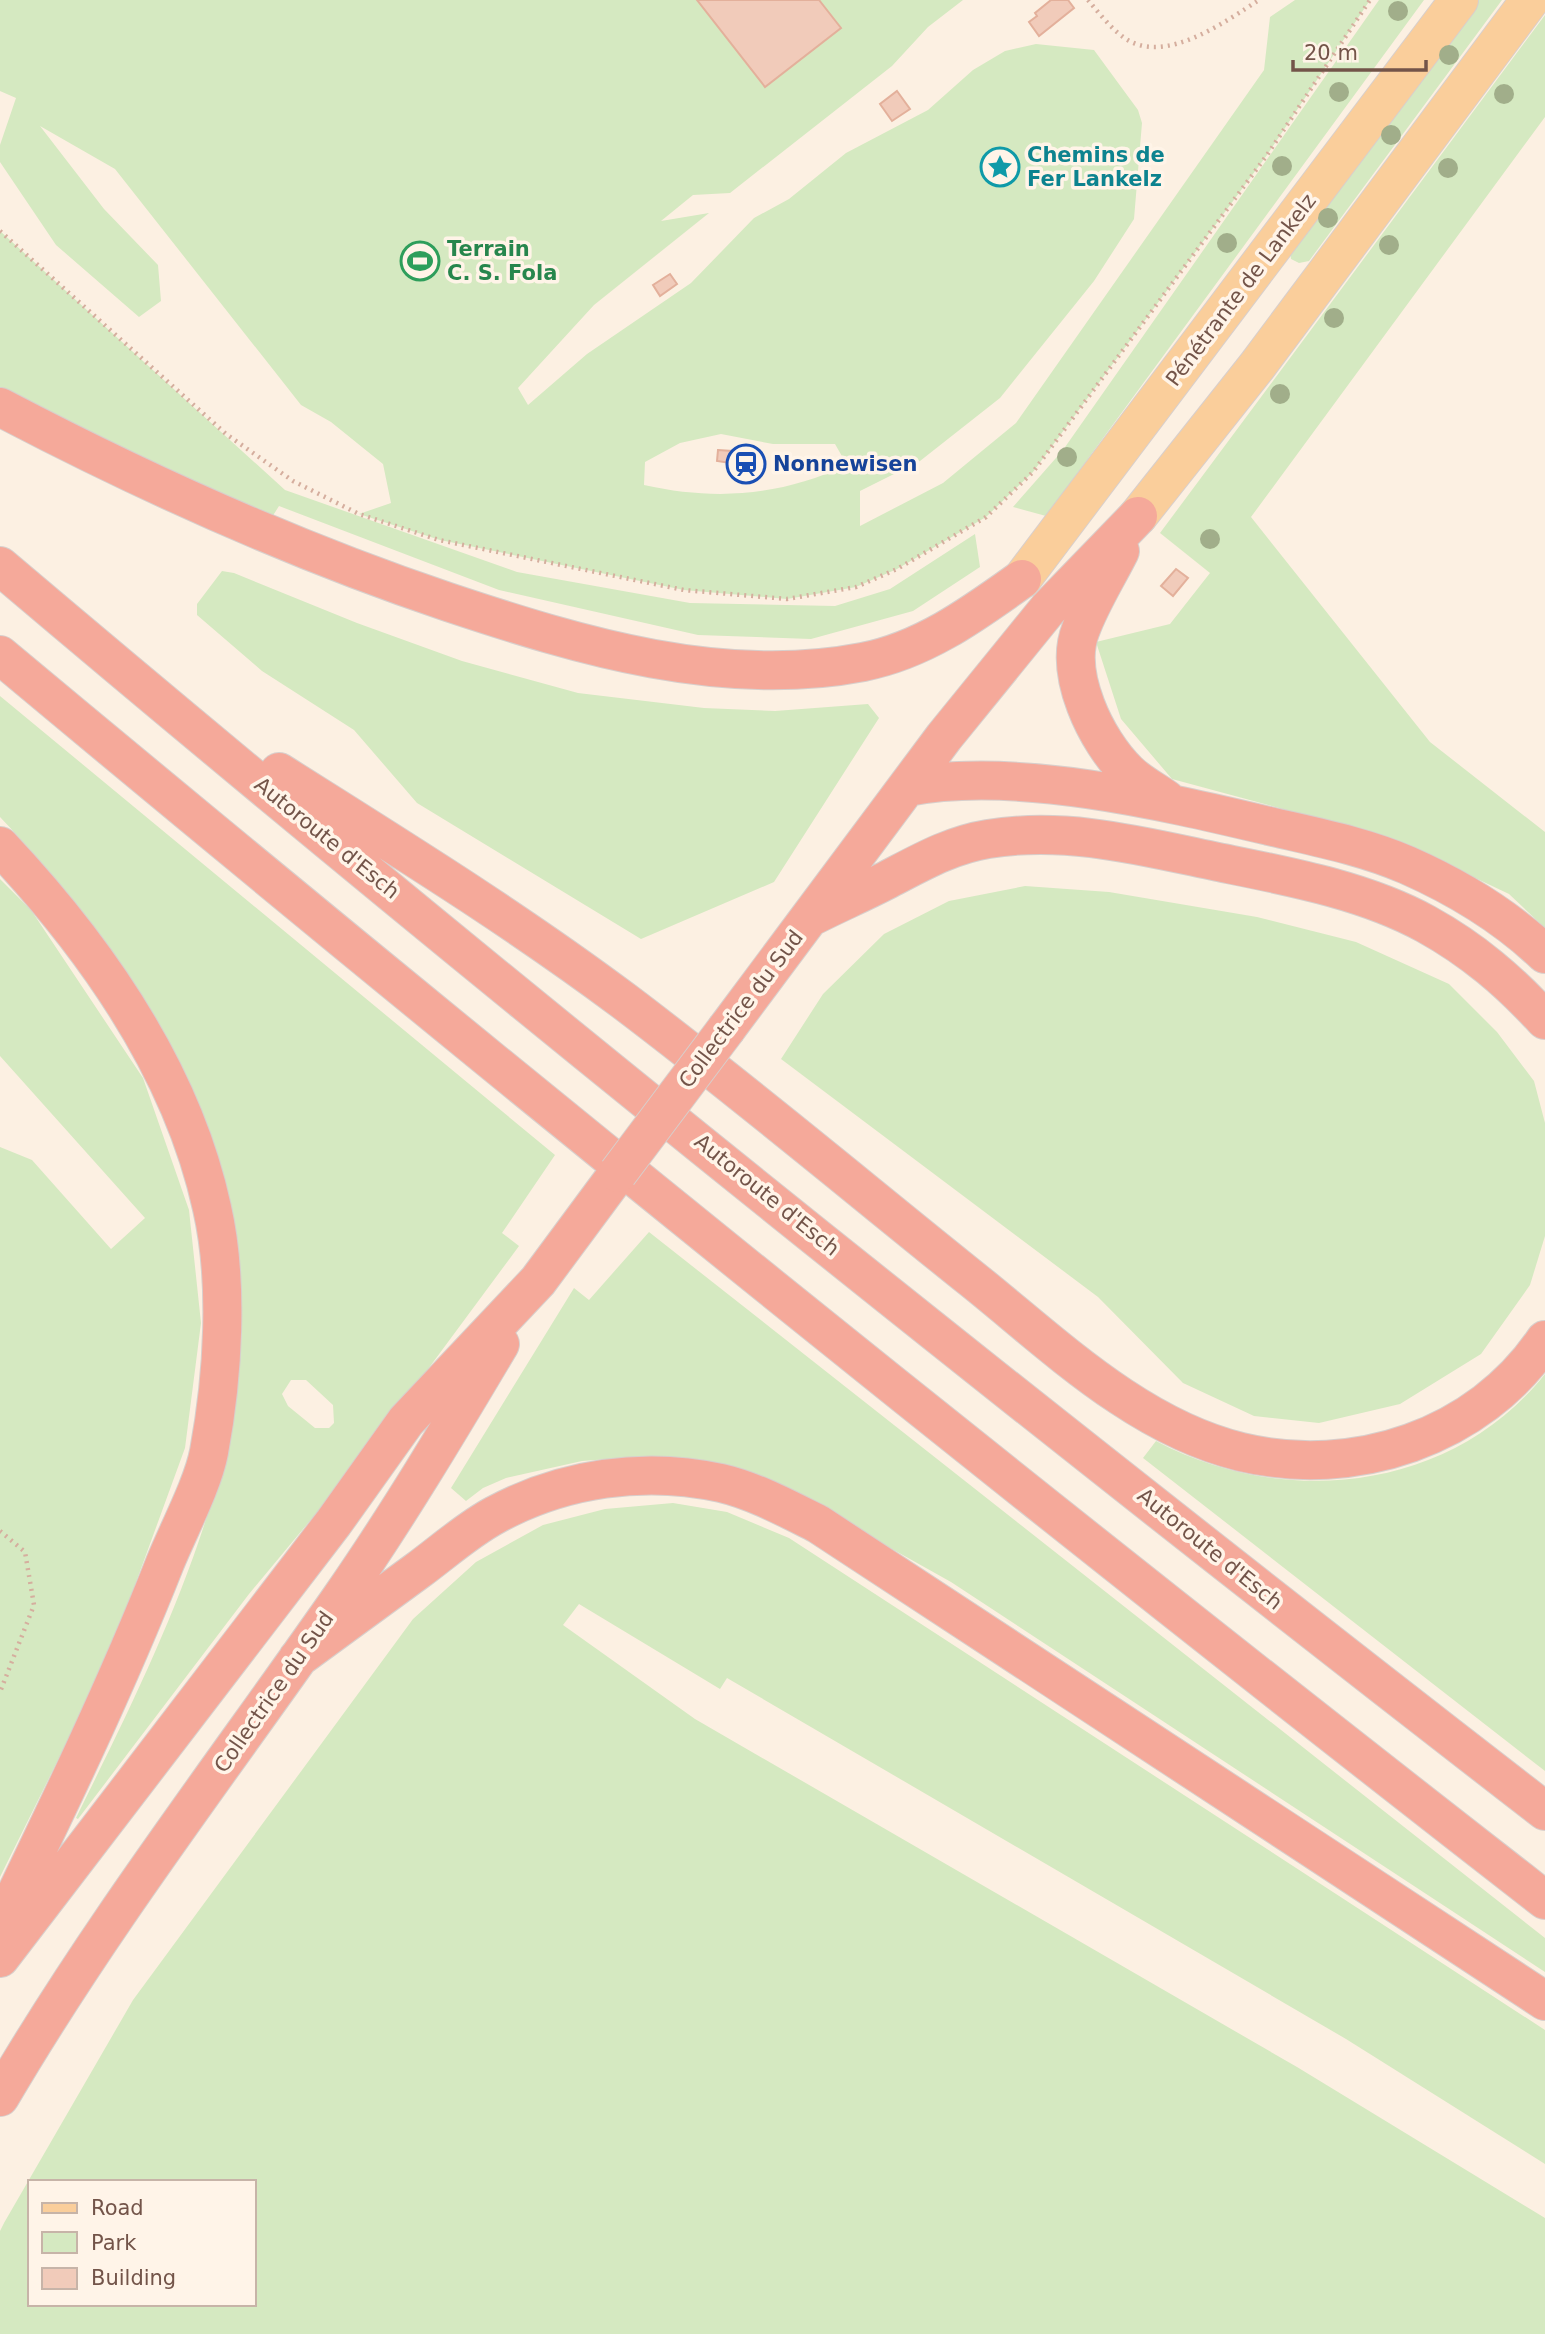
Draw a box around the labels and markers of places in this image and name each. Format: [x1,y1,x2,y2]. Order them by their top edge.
place label: Chemins de Fer Lankelz [1027,143,1165,191]
place icon: Chemins de Fer Lankelz [979,146,1021,188]
place label: Terrain C. S. Fola [447,237,557,285]
sports icon: Terrain C. S. Fola [399,240,441,282]
station icon: Nonnewisen [725,443,767,485]
place label: Nonnewisen [773,452,917,476]

